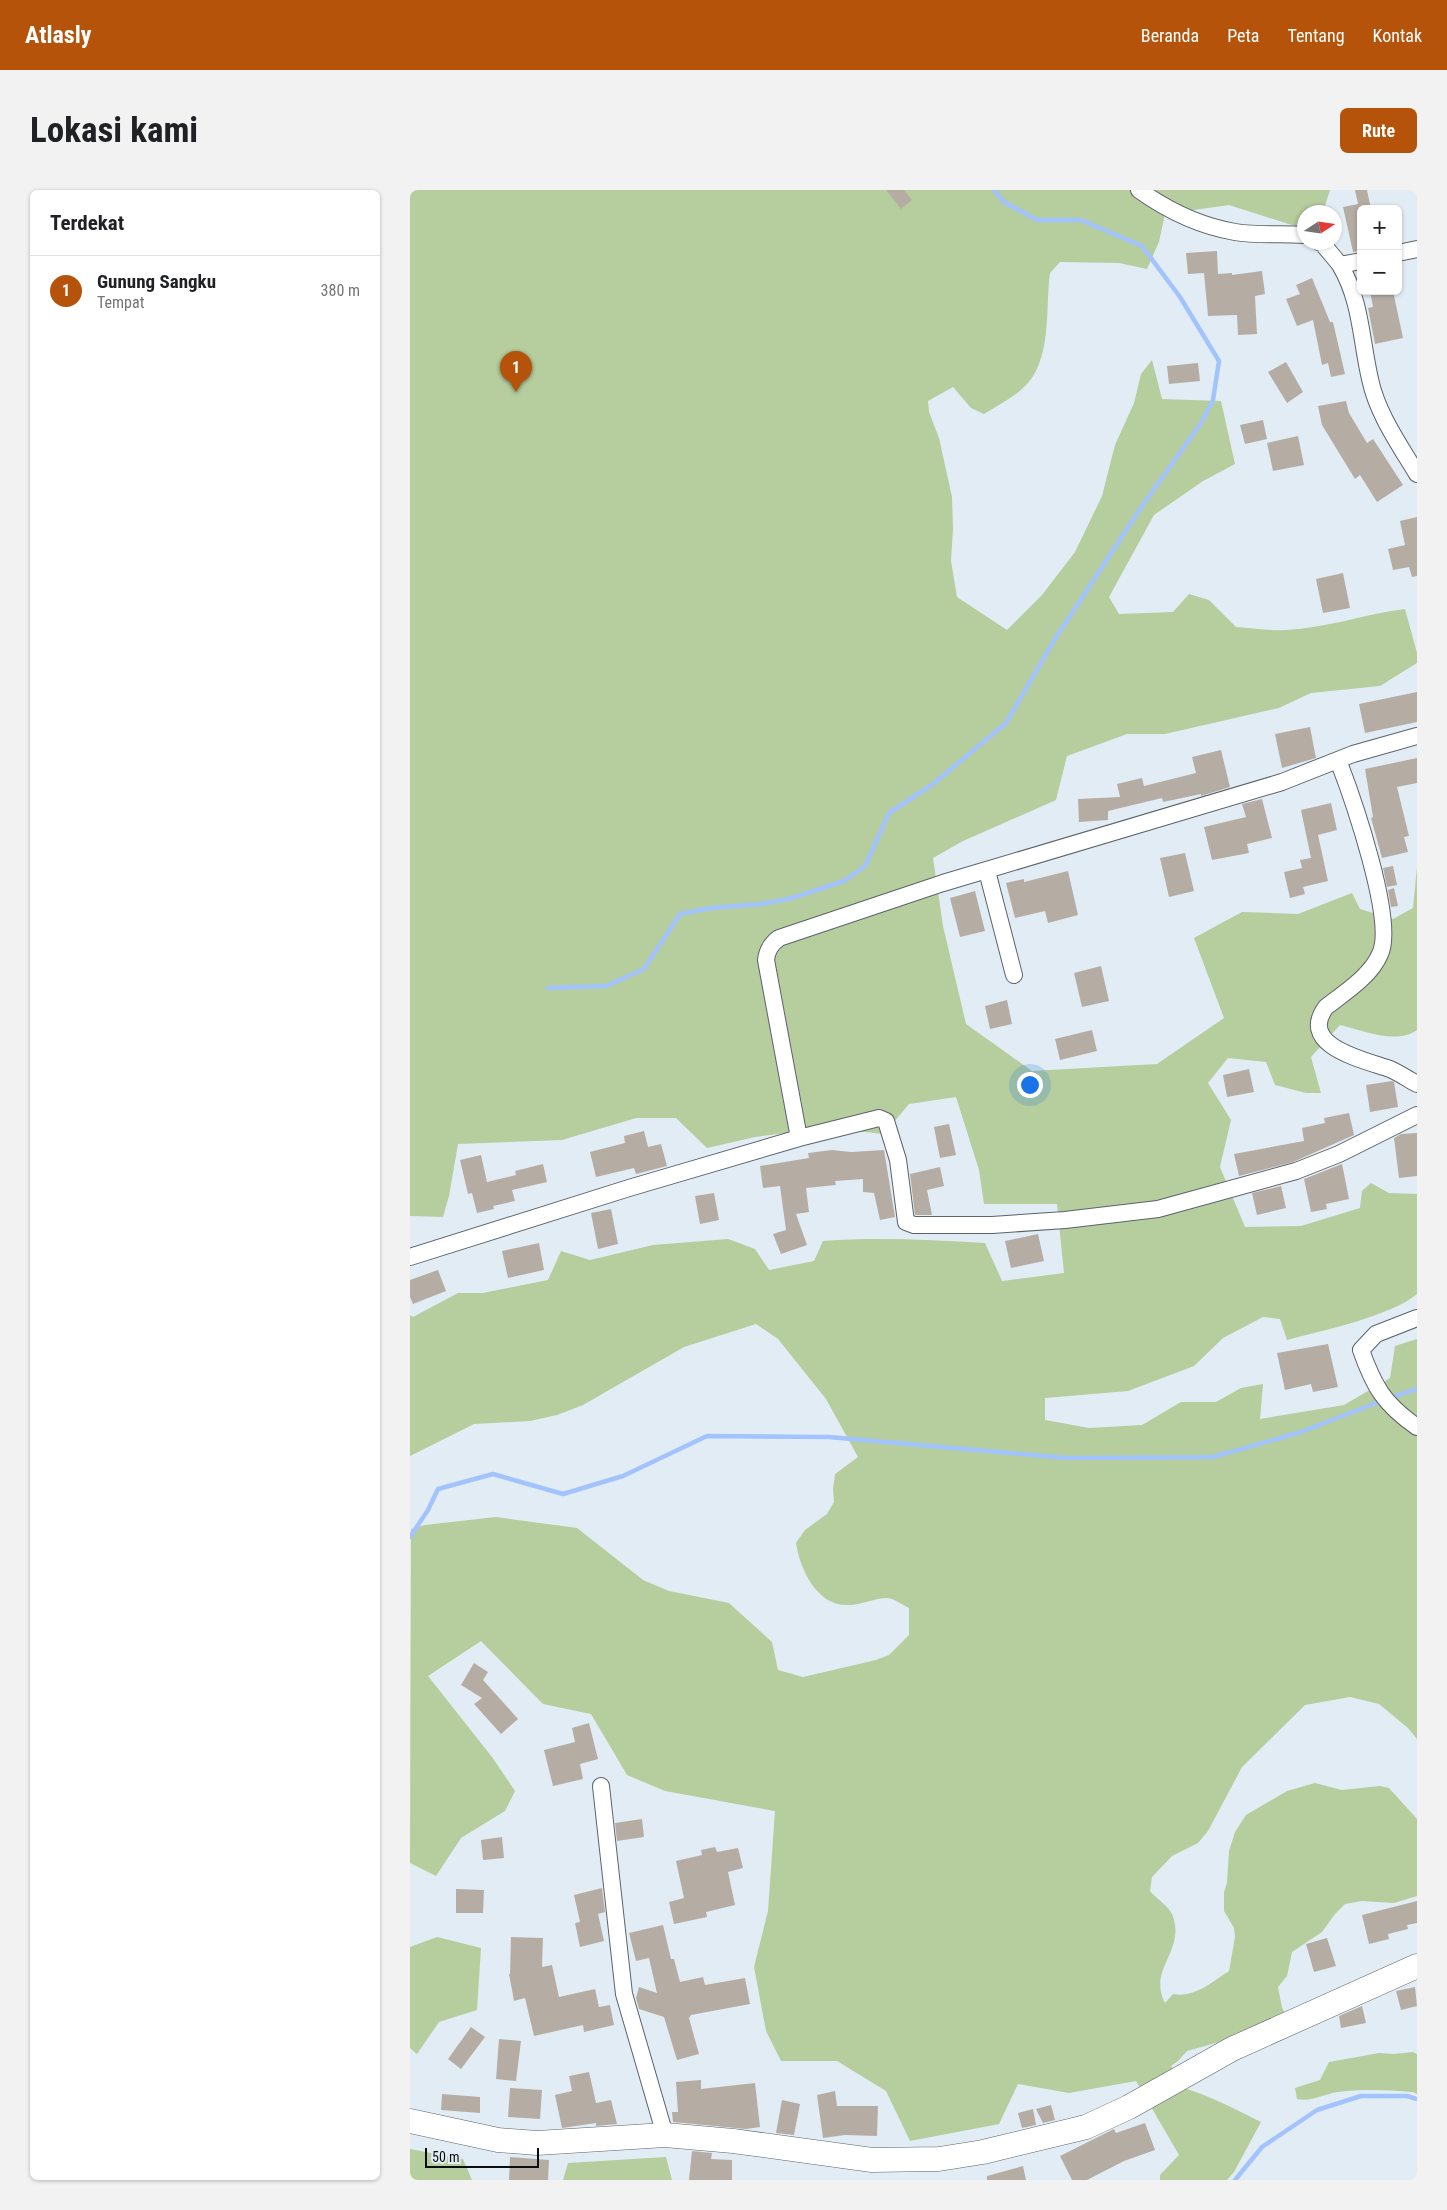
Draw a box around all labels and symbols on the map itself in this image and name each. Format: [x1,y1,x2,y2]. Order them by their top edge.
north arrow [1297,205,1342,250]
pin: 1 [500,351,532,392]
your location [1017,1072,1043,1098]
scale bar [425,2145,539,2168]

